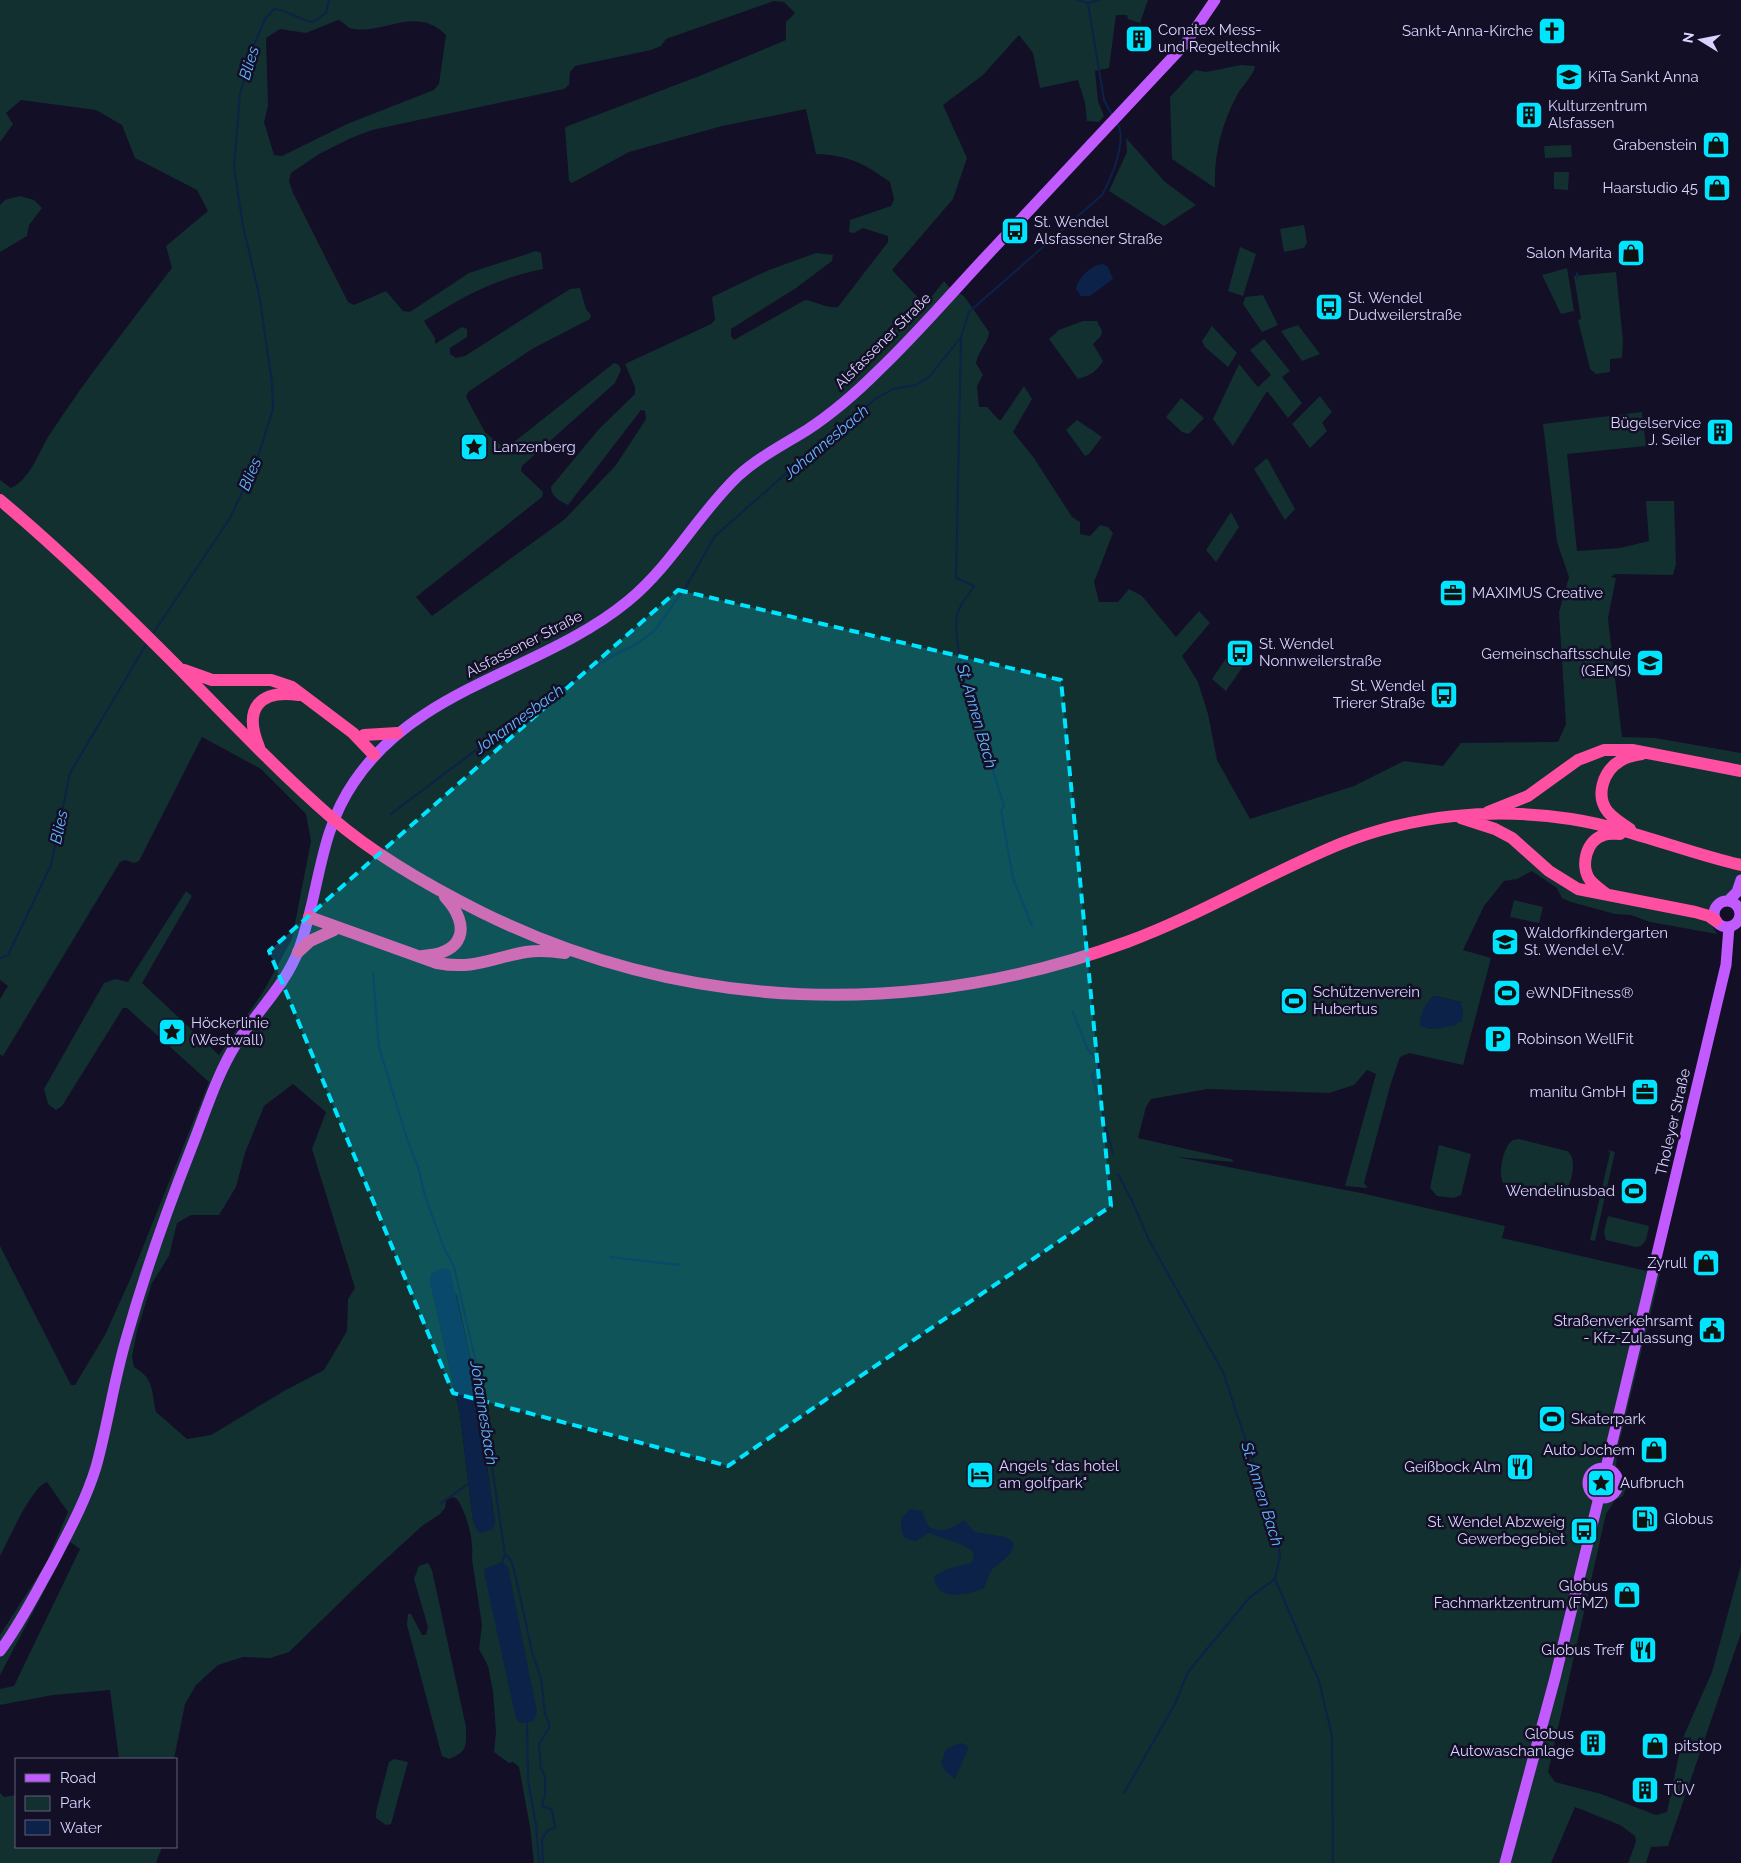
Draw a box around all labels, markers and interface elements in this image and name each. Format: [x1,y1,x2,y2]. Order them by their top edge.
north arrow [1676,15,1726,65]
church icon: Sankt-Anna-Kirche [1537,16,1567,46]
place label: Conatex Mess- und Regeltechnik [1158,21,1280,56]
place label: Sankt-Anna-Kirche [1402,22,1533,40]
building icon: Conatex Mess- und Regeltechnik [1124,24,1154,54]
text: N [1679,31,1697,44]
water label: Blies [235,44,263,82]
school or university icon: KiTa Sankt Anna [1554,62,1584,92]
place label: KiTa Sankt Anna [1588,68,1699,86]
place label: Kulturzentrum Alsfassen [1548,97,1647,132]
building icon: Kulturzentrum Alsfassen [1514,100,1544,130]
shop icon: Grabenstein [1701,130,1731,160]
place label: Grabenstein [1613,136,1697,154]
shop icon: Haarstudio 45 [1702,173,1732,203]
place label: Haarstudio 45 [1602,179,1698,197]
place label: St. Wendel Alsfassener Straße [1034,213,1163,248]
bus stop icon: St. Wendel Alsfassener Straße [1000,216,1030,246]
shop icon: Salon Marita [1616,238,1646,268]
place label: Salon Marita [1526,244,1612,262]
street label: Alsfassener Straße [831,289,935,393]
place label: St. Wendel Dudweilerstraße [1348,289,1462,324]
bus stop icon: St. Wendel Dudweilerstraße [1314,292,1344,322]
water label: Johannesbach [779,401,873,484]
place label: Bügelservice J. Seiler [1610,414,1702,449]
building icon: Bügelservice J. Seiler [1705,417,1735,447]
place icon: Lanzenberg [459,432,489,462]
place label: Lanzenberg [493,438,576,456]
water label: Blies [235,454,266,493]
office icon: MAXIMUS Creative [1438,578,1468,608]
place label: MAXIMUS Creative [1472,584,1603,602]
street label: Alsfassener Straße [463,607,586,681]
place label: St. Wendel Nonnweilerstraße [1259,635,1382,670]
bus stop icon: St. Wendel Nonnweilerstraße [1225,638,1255,668]
place label: Gemeinschaftsschule (GEMS) [1481,645,1631,680]
school or university icon: Gemeinschaftsschule (GEMS) [1635,648,1665,678]
water label: St. Annen Bach [953,661,1001,771]
place label: St. Wendel Trierer Straße [1333,677,1426,712]
water label: Johannesbach [470,680,567,758]
bus stop icon: St. Wendel Trierer Straße [1429,680,1459,710]
water label: Blies [46,808,72,846]
place label: Waldorfkindergarten St. Wendel e.V. [1524,924,1668,959]
school or university icon: Waldorfkindergarten St. Wendel e.V. [1490,927,1520,957]
sports icon: eWNDFitness® [1492,978,1522,1008]
place label: Schützenverein Hubertus [1313,983,1420,1018]
place label: eWNDFitness® [1526,984,1634,1002]
sports icon: Schützenverein Hubertus [1279,986,1309,1016]
place label: Höckerlinie (Westwall) [191,1014,269,1049]
place icon: Höckerlinie (Westwall) [157,1017,187,1047]
parking icon: Robinson WellFit [1483,1024,1513,1054]
place label: Robinson WellFit [1517,1030,1634,1048]
street label: Tholeyer Straße [1652,1067,1694,1177]
office icon: manitu GmbH [1630,1077,1660,1107]
place label: manitu GmbH [1530,1083,1626,1101]
sports icon: Wendelinusbad [1619,1176,1649,1206]
place label: Wendelinusbad [1506,1182,1615,1200]
shop icon: Zyrull [1691,1248,1721,1278]
place label: Zyrull [1647,1254,1688,1272]
place label: Straßenverkehrsamt - Kfz-Zulassung [1554,1312,1693,1347]
public building icon: Straßenverkehrsamt - Kfz-Zulassung [1697,1315,1727,1345]
water label: Johannesbach [466,1358,502,1467]
sports icon: Skaterpark [1537,1404,1567,1434]
place label: Skaterpark [1571,1410,1646,1428]
shop icon: Auto Jochem [1639,1435,1669,1465]
water label: St. Annen Bach [1237,1439,1287,1548]
place label: Auto Jochem [1543,1441,1635,1459]
restaurant icon: Geißbock Alm [1505,1452,1535,1482]
place label: Angels "das hotel am golfpark" [999,1457,1120,1492]
place label: Geißbock Alm [1404,1458,1501,1476]
hotel icon: Angels "das hotel am golfpark" [965,1460,995,1490]
place icon: Aufbruch [1586,1468,1616,1498]
place label: Aufbruch [1620,1474,1684,1492]
fuel station icon: Globus [1630,1504,1660,1534]
place label: Globus [1664,1510,1713,1528]
place label: St. Wendel Abzweig Gewerbegebiet [1428,1513,1565,1548]
bus stop icon: St. Wendel Abzweig Gewerbegebiet [1569,1516,1599,1546]
place label: Globus Fachmarktzentrum (FMZ) [1434,1577,1608,1612]
shop icon: Globus Fachmarktzentrum (FMZ) [1612,1580,1642,1610]
restaurant icon: Globus Treff [1628,1635,1658,1665]
place label: Globus Treff [1541,1641,1624,1659]
place label: Globus Autowaschanlage [1450,1725,1574,1760]
building icon: Globus Autowaschanlage [1578,1728,1608,1758]
shop icon: pitstop [1640,1731,1670,1761]
place label: pitstop [1674,1737,1722,1755]
legend [15,1758,178,1848]
text: Road [60,1769,96,1787]
building icon: TÜV [1630,1775,1660,1805]
place label: TÜV [1664,1780,1695,1799]
text: Park [60,1794,91,1812]
text: Water [60,1819,103,1837]

